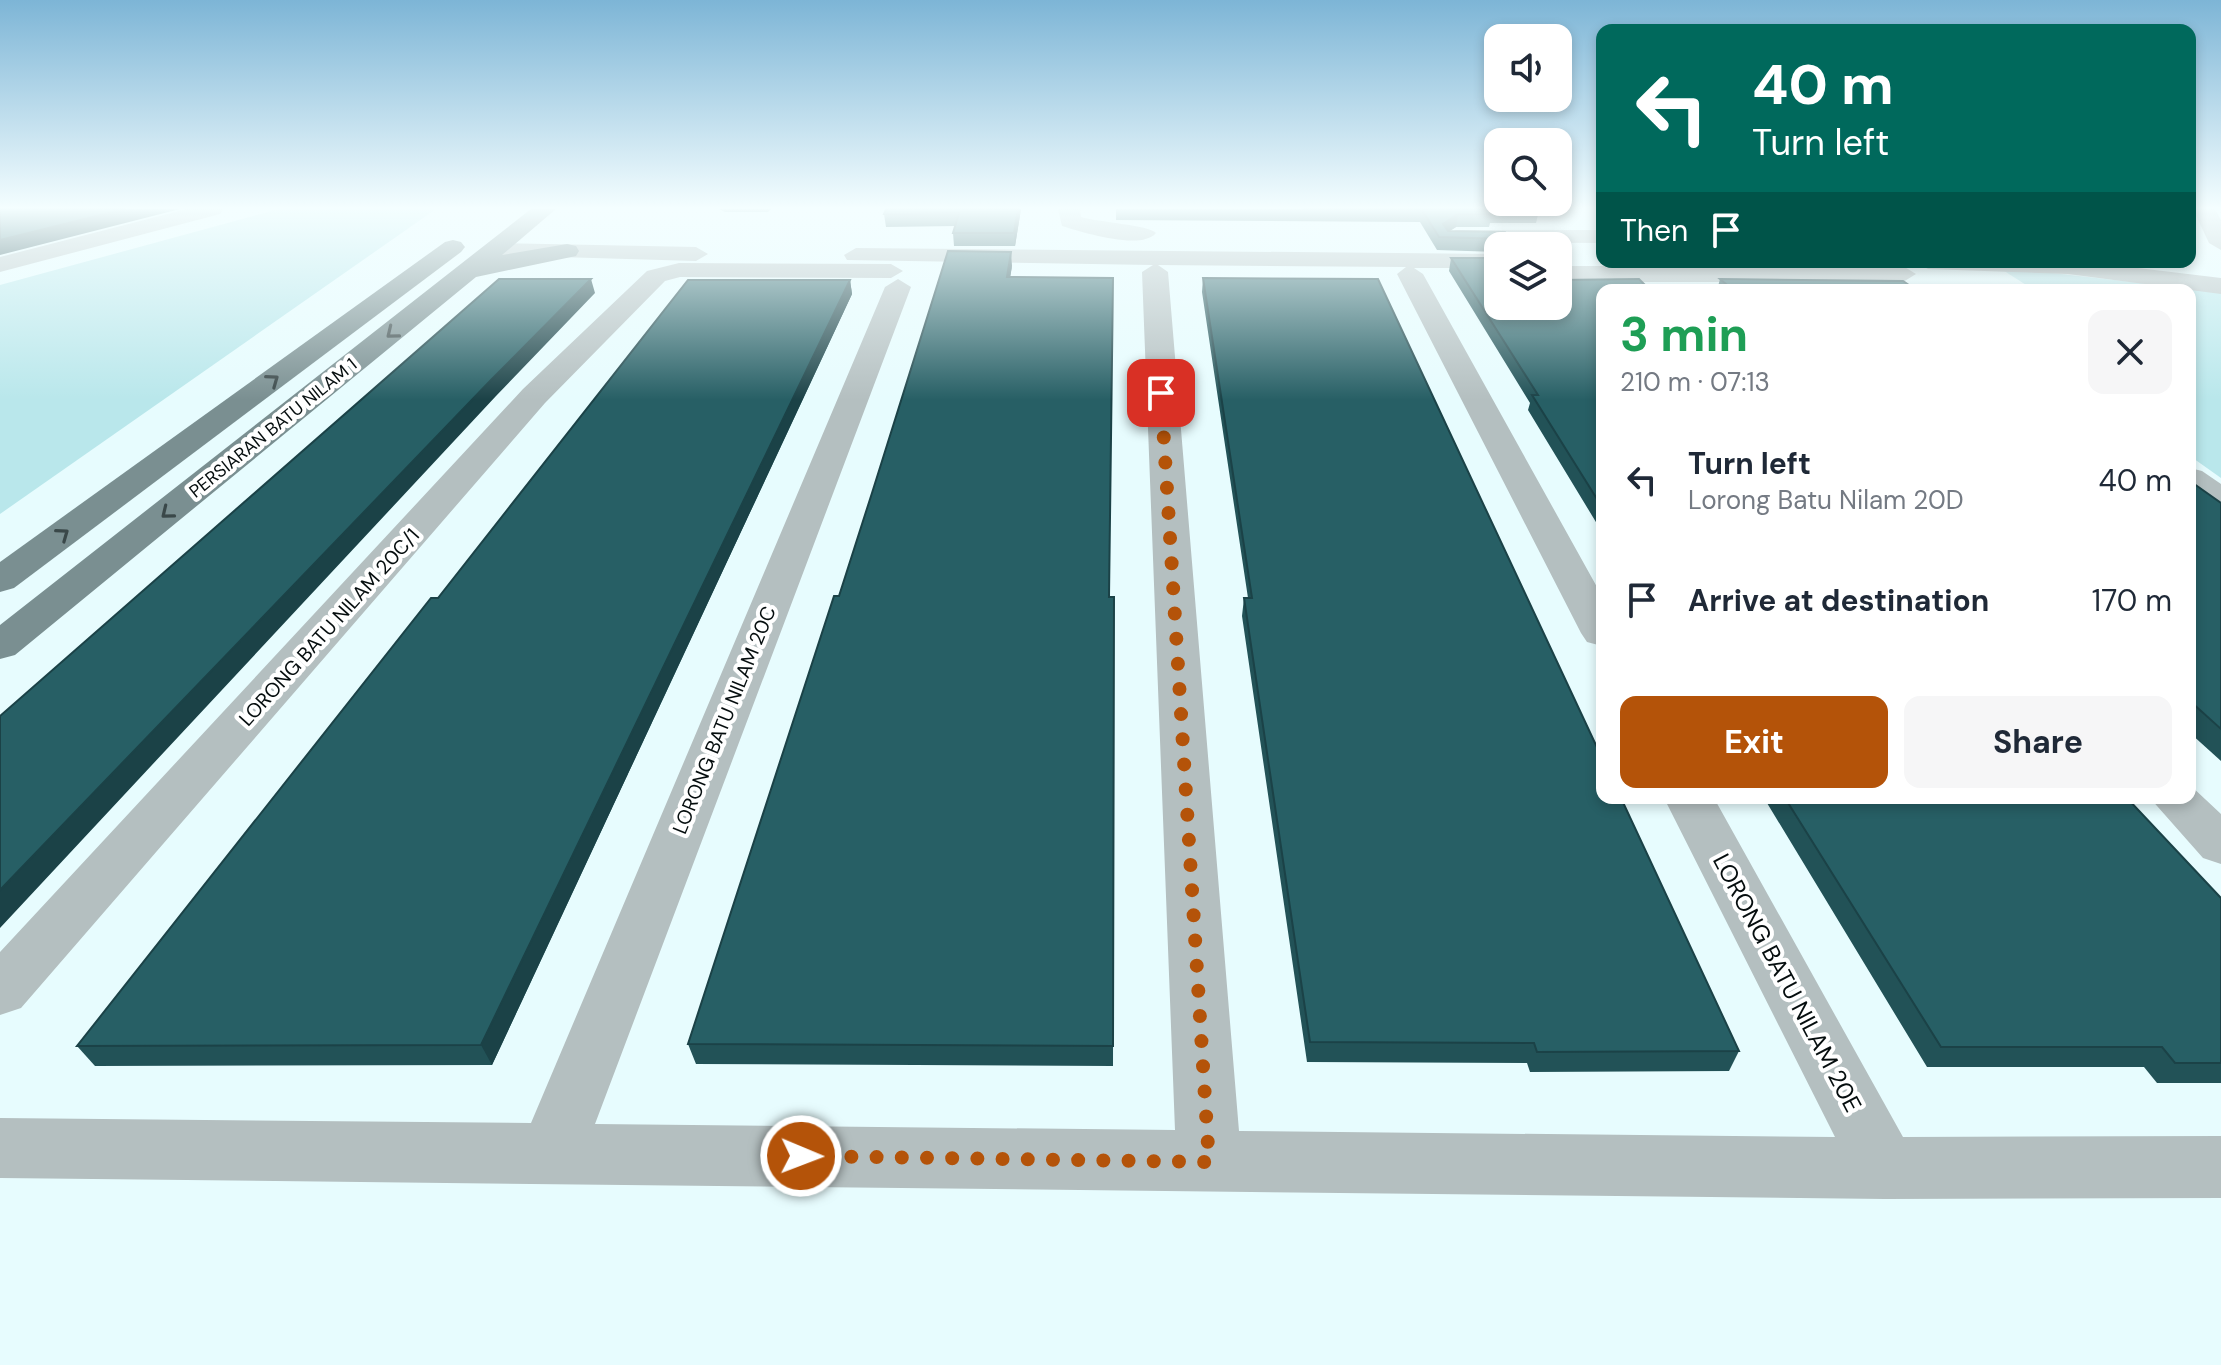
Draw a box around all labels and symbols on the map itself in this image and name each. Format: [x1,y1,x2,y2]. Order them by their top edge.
one-way arrow [386,324,401,338]
street label: PERSIARAN BATU NILAM 1 [184,353,362,503]
pin [1127,359,1195,427]
one-way arrow [264,375,278,390]
one-way arrow [162,503,176,518]
street label: LORONG BATU NILAM 20C/1 [233,523,425,731]
one-way arrow [54,529,69,543]
street label: LORONG BATU NILAM 20C [666,602,782,838]
street label: LORONG BATU NILAM 20E [1706,848,1869,1117]
position arrow [759,1114,843,1198]

